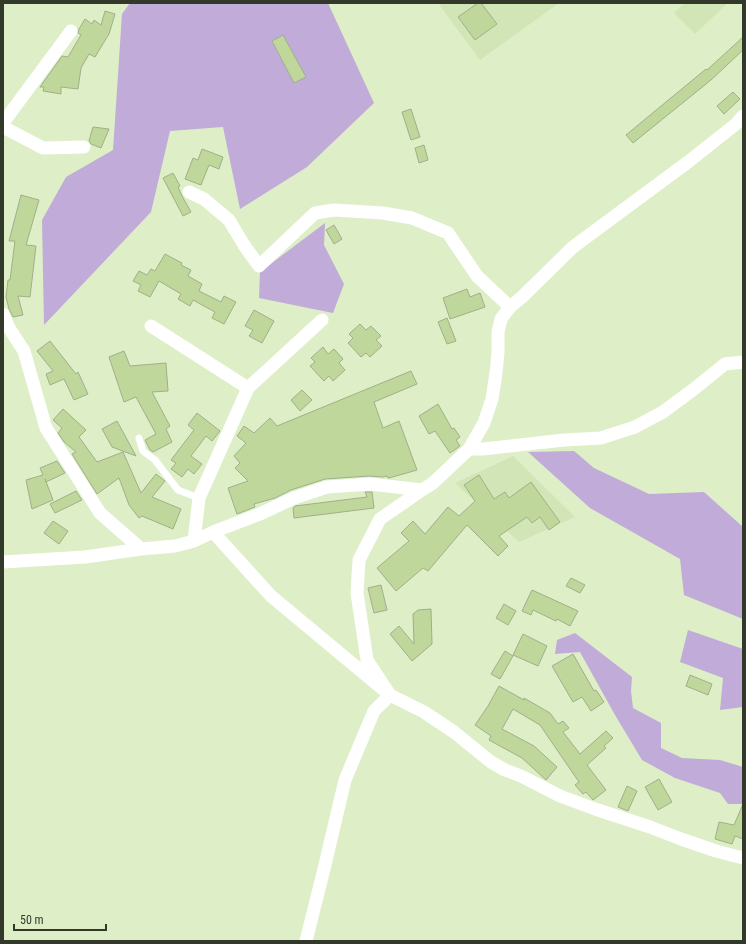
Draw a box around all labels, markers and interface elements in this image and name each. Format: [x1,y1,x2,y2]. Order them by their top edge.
scale bar [14,906,106,932]
text: 50 m [20,913,44,927]

